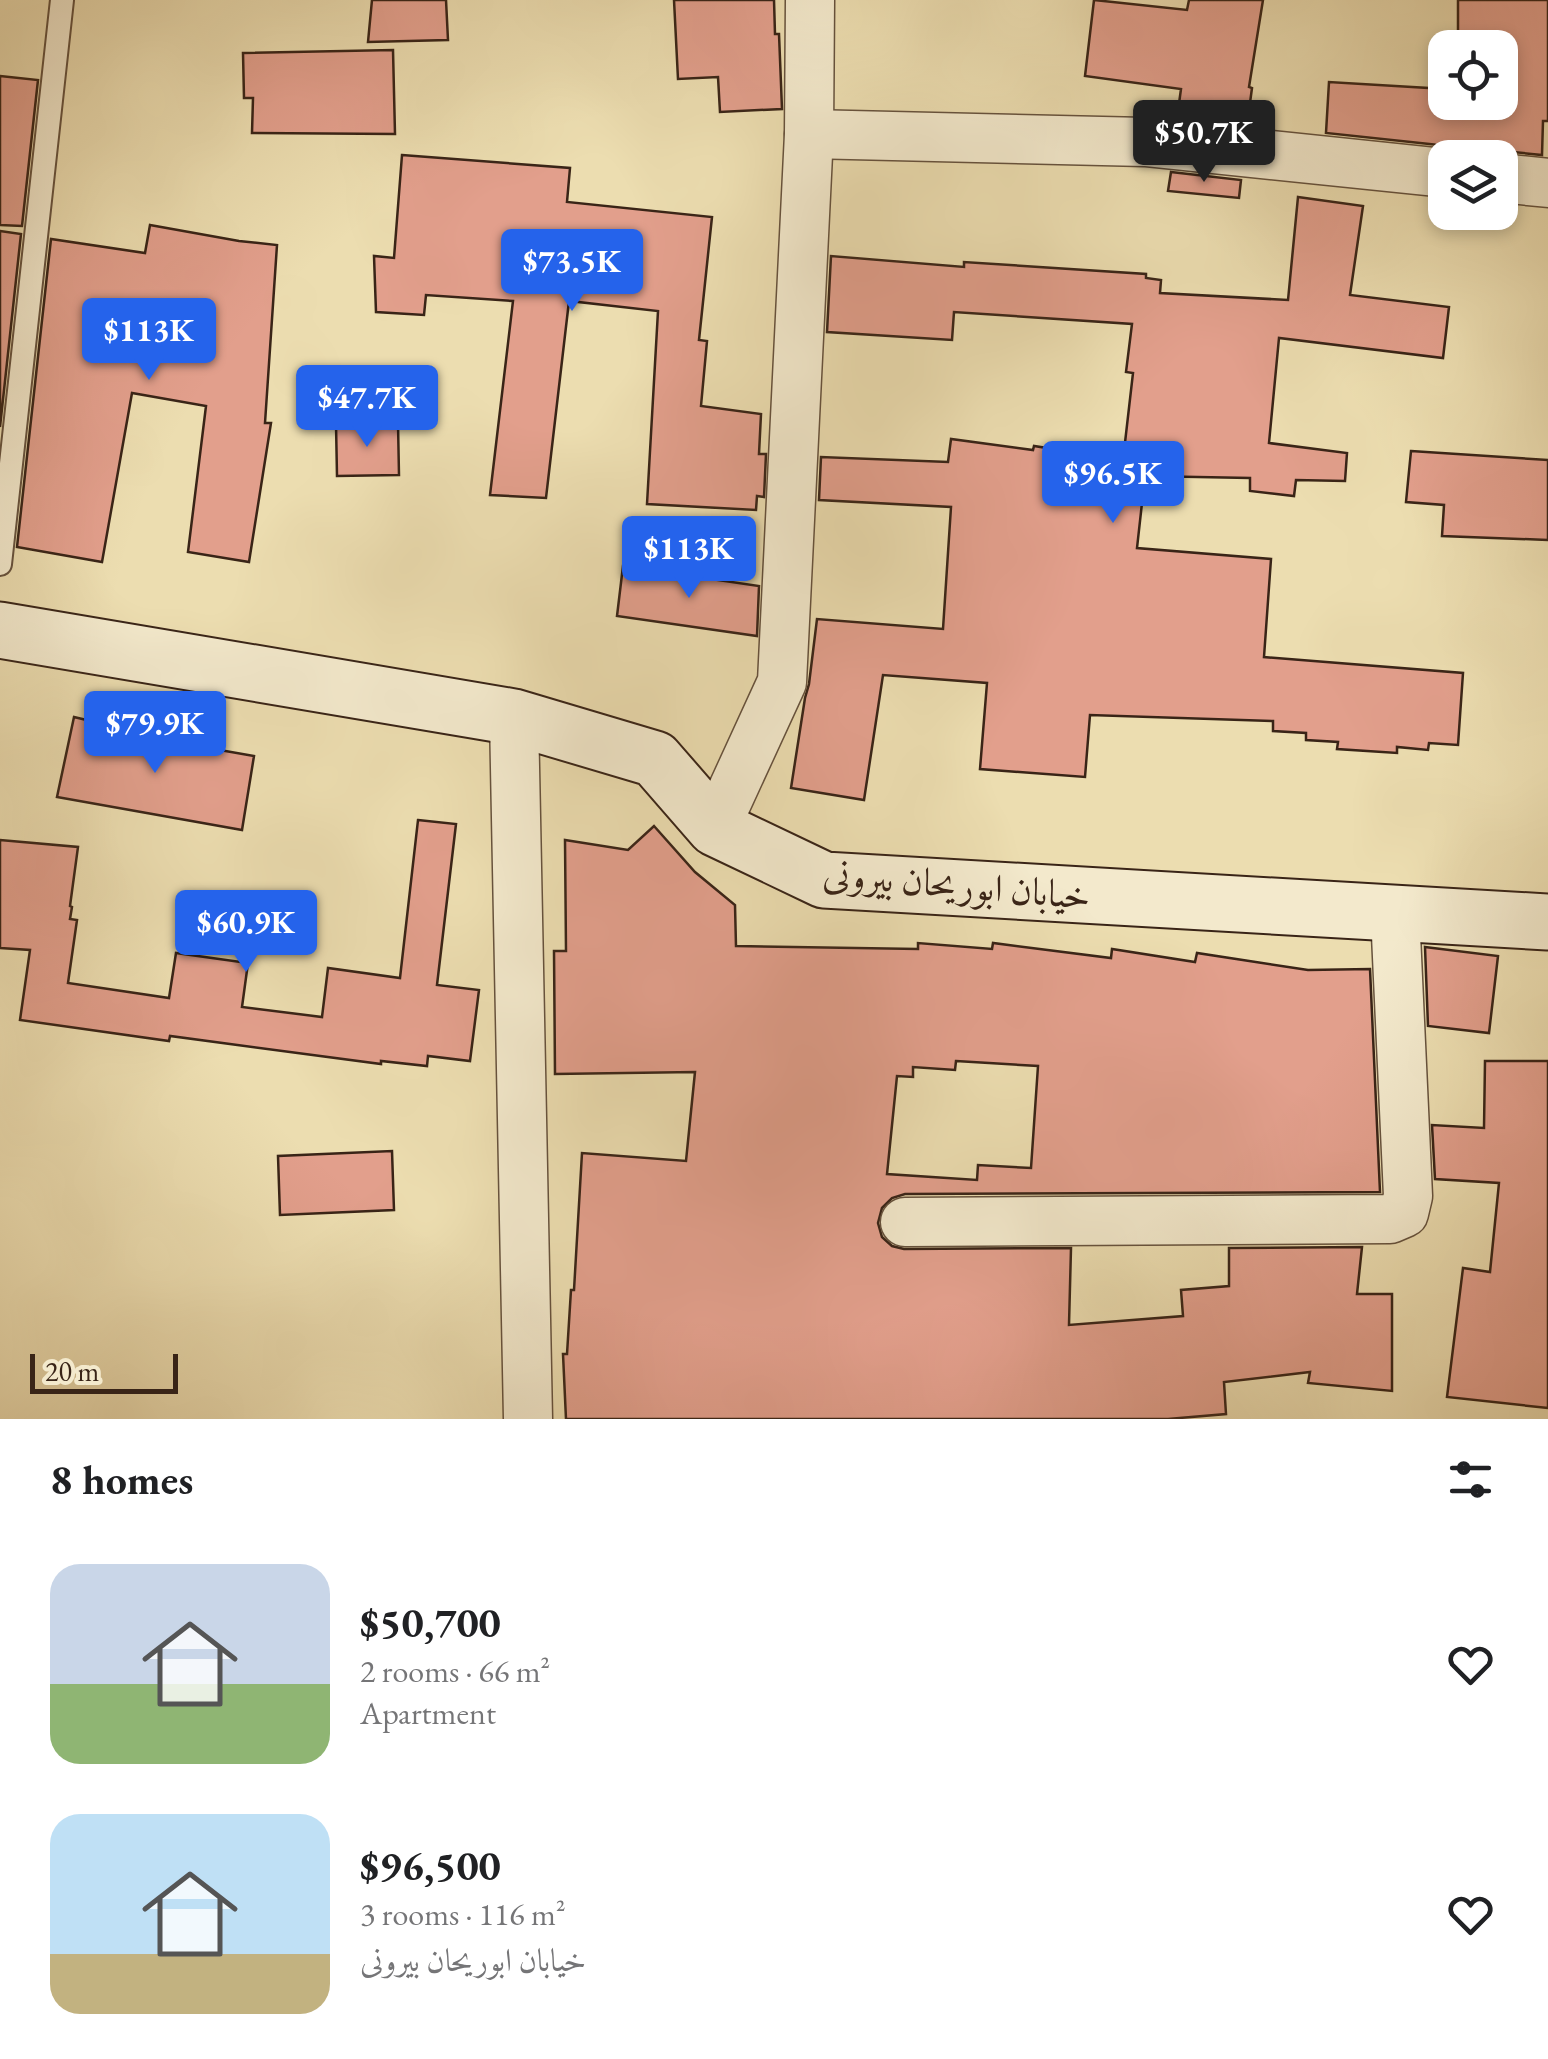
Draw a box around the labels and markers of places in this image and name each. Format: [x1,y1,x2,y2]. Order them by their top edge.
pin: $50.7K [1123,100,1285,185]
pin: $73.5K [491,229,653,314]
pin: $113K [79,298,219,383]
pin: $47.7K [286,365,448,450]
pin: $96.5K [1032,441,1194,526]
pin: $113K [619,516,759,601]
pin: $79.9K [74,691,236,776]
pin: $60.9K [165,890,327,975]

